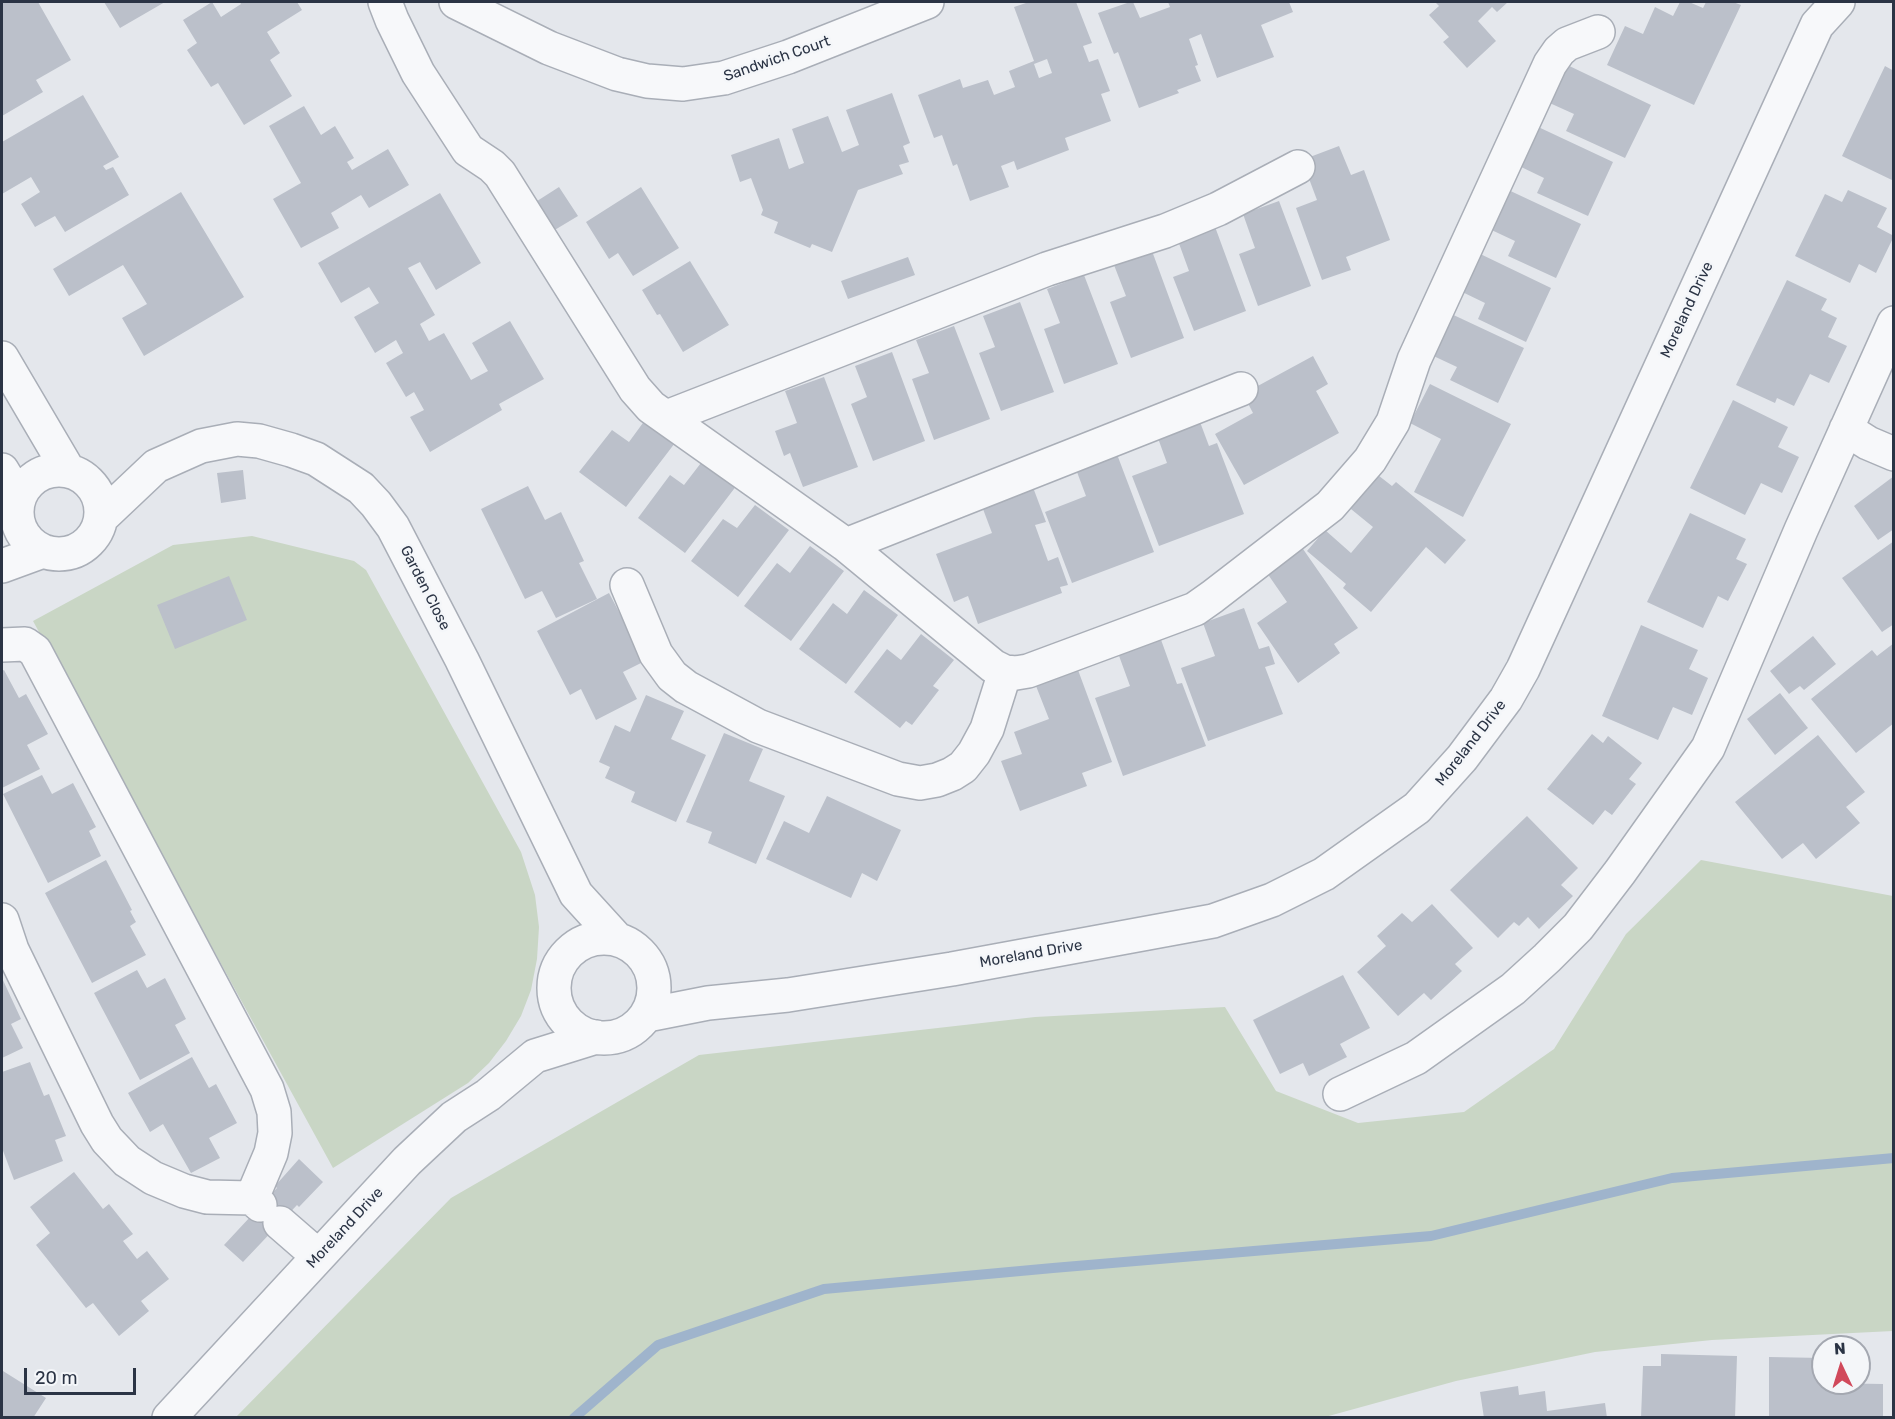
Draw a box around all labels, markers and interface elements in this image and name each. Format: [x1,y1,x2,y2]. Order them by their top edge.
street label: Sandwich Court [721,32,833,86]
street label: Moreland Drive [1657,259,1717,361]
street label: Garden Close [396,543,454,633]
street label: Moreland Drive [1432,696,1510,790]
street label: Moreland Drive [978,936,1084,972]
street label: Moreland Drive [303,1184,387,1272]
north arrow [1811,1335,1871,1395]
text: N [1833,1339,1846,1358]
scale bar [27,1356,140,1394]
text: 20 m [35,1367,77,1389]

